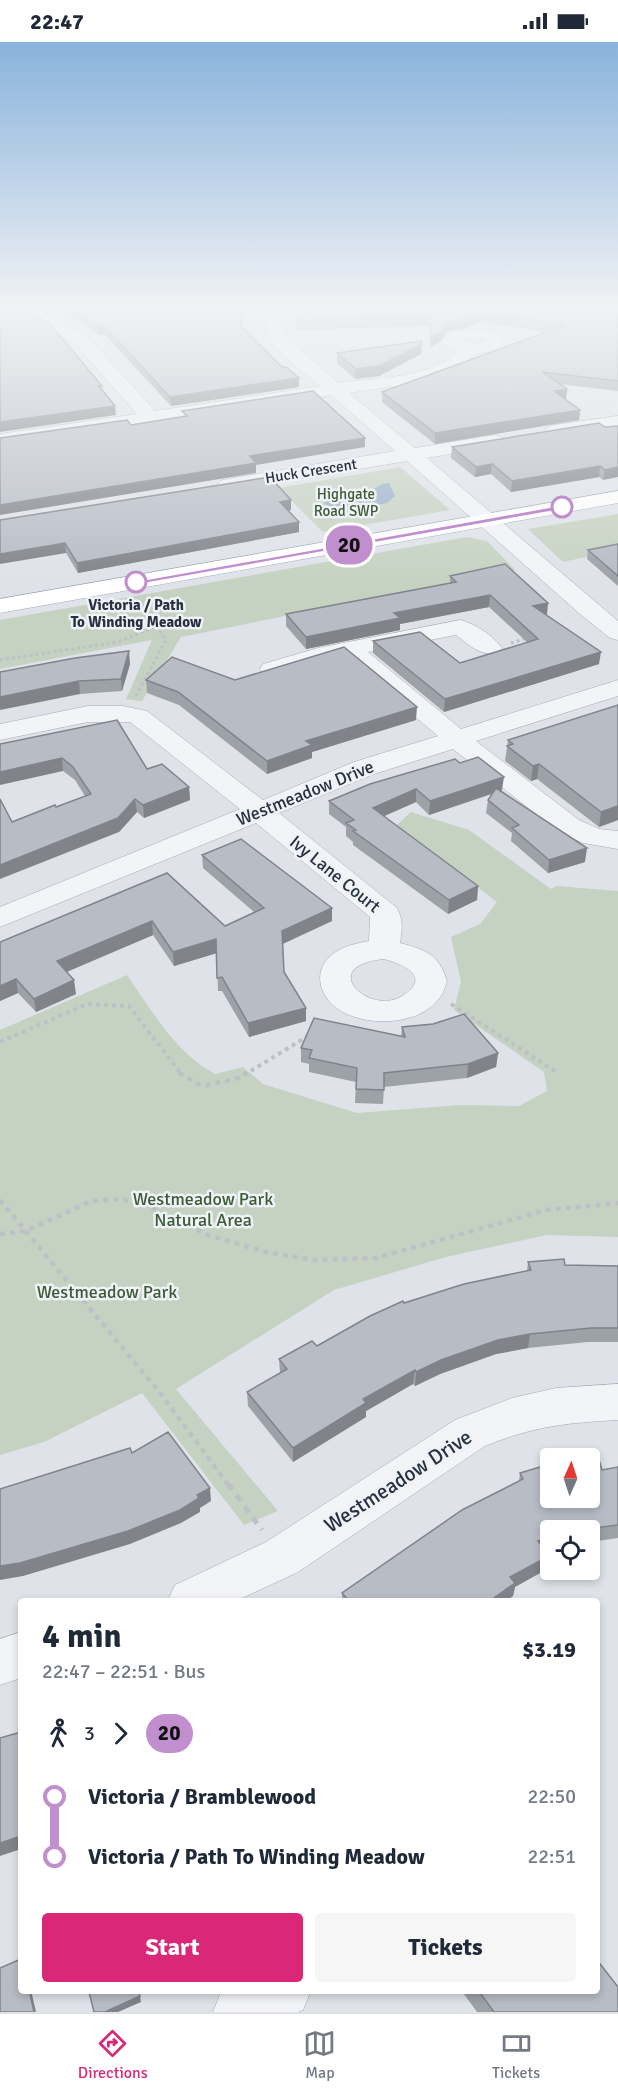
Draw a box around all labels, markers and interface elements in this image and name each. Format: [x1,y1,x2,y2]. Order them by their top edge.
text: 22:47 [30,8,84,35]
street label: Huck Crescent [264,455,358,487]
park label: Highgate Road SWP [314,485,378,520]
unlabelled marker [551,496,573,518]
line badge: 20 [322,526,376,564]
text: 20 [338,532,360,558]
marker: Victoria / Path To Winding Meadow [125,571,147,593]
place label: Victoria / Path To Winding Meadow [71,596,202,631]
street label: Westmeadow Drive [233,755,377,831]
street label: Ivy Lane Court [285,831,385,917]
park label: Westmeadow Park Natural Area [133,1188,273,1231]
park label: Westmeadow Park [37,1281,177,1303]
street label: Westmeadow Drive [319,1424,477,1538]
north arrow [540,1448,600,1508]
map controls [540,1448,600,1580]
button: locate [540,1520,600,1580]
text: 4 min [42,1616,122,1657]
text: $3.19 [522,1636,576,1663]
text: 22:47 – 22:51 · Bus [42,1659,205,1684]
icon: walk [42,1717,75,1750]
icon: forward [104,1717,137,1750]
text: 20 [158,1720,181,1746]
text: 3 [84,1721,95,1746]
text: Victoria / Bramblewood [88,1783,316,1810]
text: 22:50 [527,1784,576,1809]
text: Victoria / Path To Winding Meadow [88,1843,425,1870]
text: 22:51 [527,1844,576,1869]
button: Start [42,1913,303,1982]
button: Tickets [315,1913,576,1982]
tab: Directions [78,2027,148,2083]
tab: Map [303,2027,336,2083]
tab: Tickets [492,2027,540,2083]

